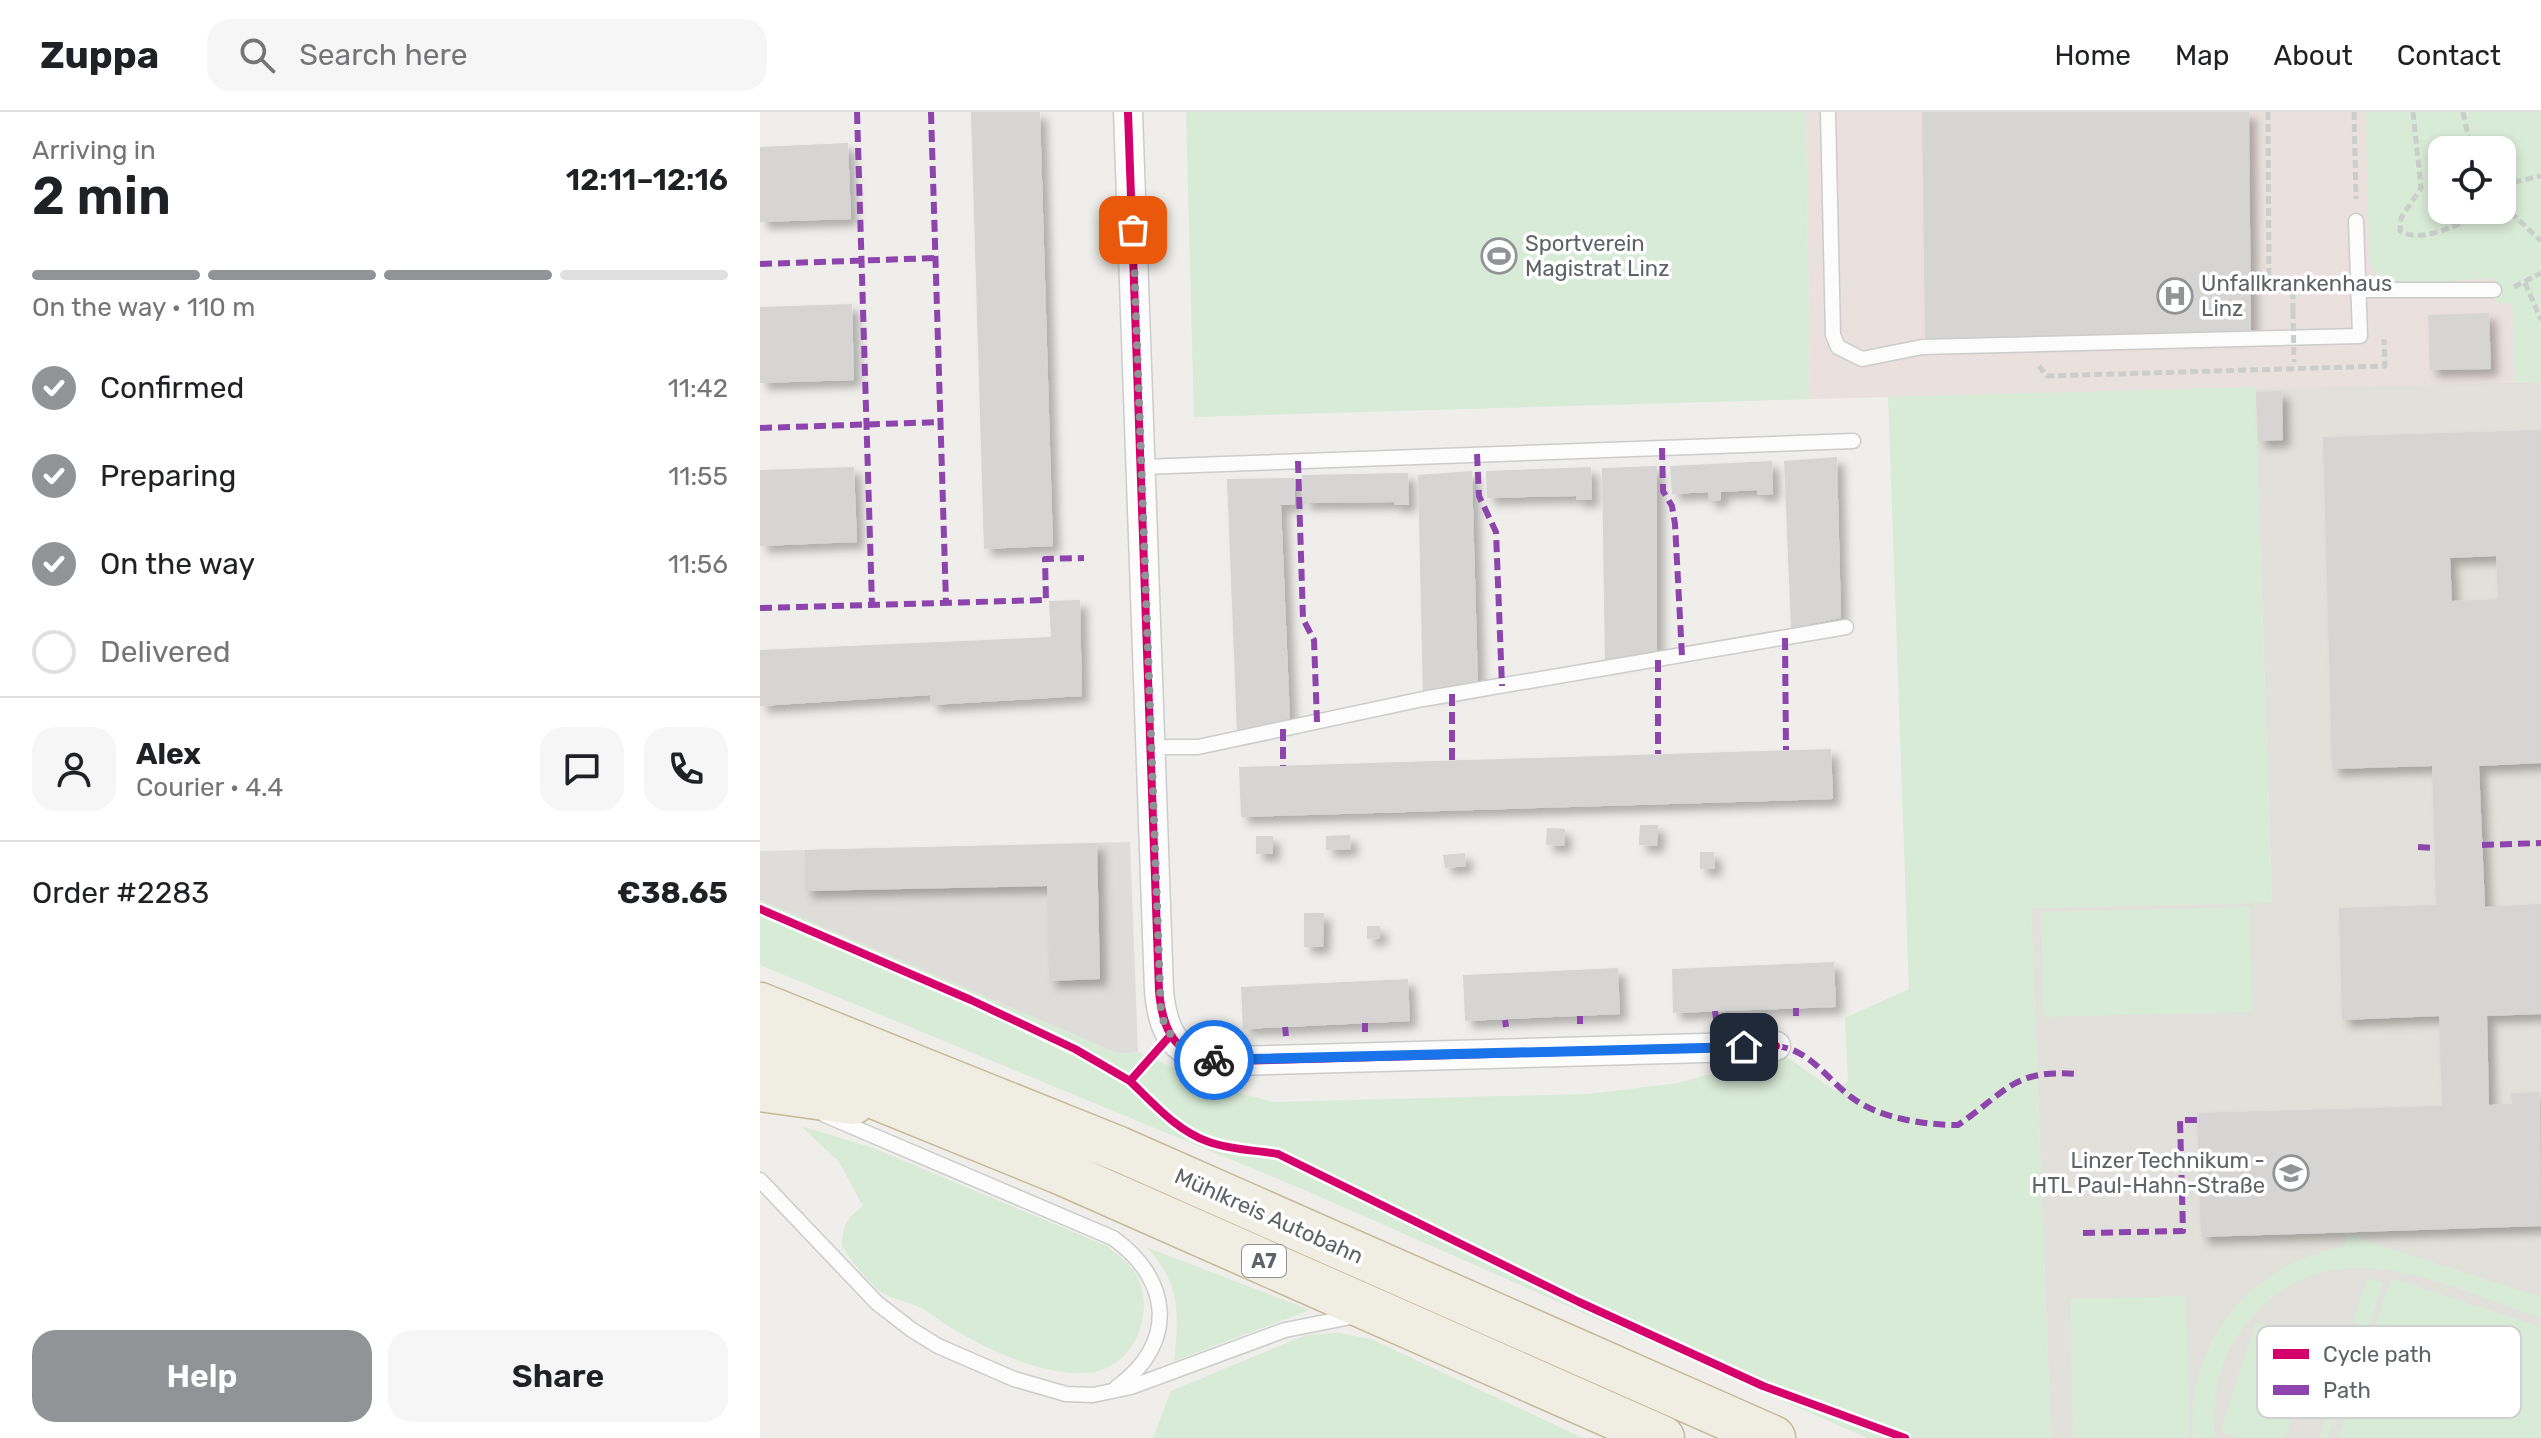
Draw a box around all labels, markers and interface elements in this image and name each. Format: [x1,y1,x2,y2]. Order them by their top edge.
search box [207,19,767,91]
text: Zuppa [40,32,159,78]
icon: search [235,33,279,77]
text: Search here [299,37,467,73]
text: Home [2054,39,2131,72]
text: Map [2175,39,2229,72]
text: About [2273,39,2353,72]
text: Contact [2397,39,2501,72]
text: Arriving in [32,135,156,166]
map controls [2428,136,2516,224]
button: locate [2428,136,2516,224]
text: 12:11–12:16 [566,162,728,198]
text: 2 min [32,165,171,227]
pin [1099,196,1167,264]
icon: bag [1111,208,1155,252]
place label: Sportverein Magistrat Linz [1525,230,1669,282]
sports icon: Sportverein Magistrat Linz [1480,237,1518,275]
place label: Unfallkrankenhaus Linz [2201,270,2392,322]
hospital icon: Unfallkrankenhaus Linz [2156,277,2194,315]
text: On the way · 110 m [32,292,255,323]
icon: check [32,366,76,410]
text: Confirmed [100,370,244,406]
text: 11:42 [668,373,728,404]
icon: check [32,454,76,498]
text: Preparing [100,458,236,494]
text: 11:55 [668,461,728,492]
icon: check [32,542,76,586]
text: On the way [100,546,255,582]
text: 11:56 [668,549,728,580]
text: Delivered [100,634,231,670]
button: person [32,727,116,811]
button: chat [540,727,624,811]
button: phone [644,727,728,811]
text: Alex [136,736,201,772]
text: Courier · 4.4 [136,772,283,803]
text: Order #2283 [32,875,209,911]
text: €38.65 [617,875,728,911]
pin [1710,1013,1778,1081]
courier [1174,1020,1254,1100]
icon: home [1722,1025,1766,1069]
icon: bike [1192,1038,1236,1082]
place label: Linzer Technikum - HTL Paul-Hahn-Straße [2031,1147,2265,1199]
school or university icon: Linzer Technikum - HTL Paul-Hahn-Straße [2272,1154,2310,1192]
street label: Mühlkreis Autobahn [1170,1162,1368,1270]
road number: A7 [1242,1245,1286,1277]
legend [2257,1326,2521,1418]
button: Help [32,1330,372,1422]
button: Share [388,1330,728,1422]
text: Cycle path [2323,1341,2432,1368]
text: Path [2323,1377,2371,1404]

